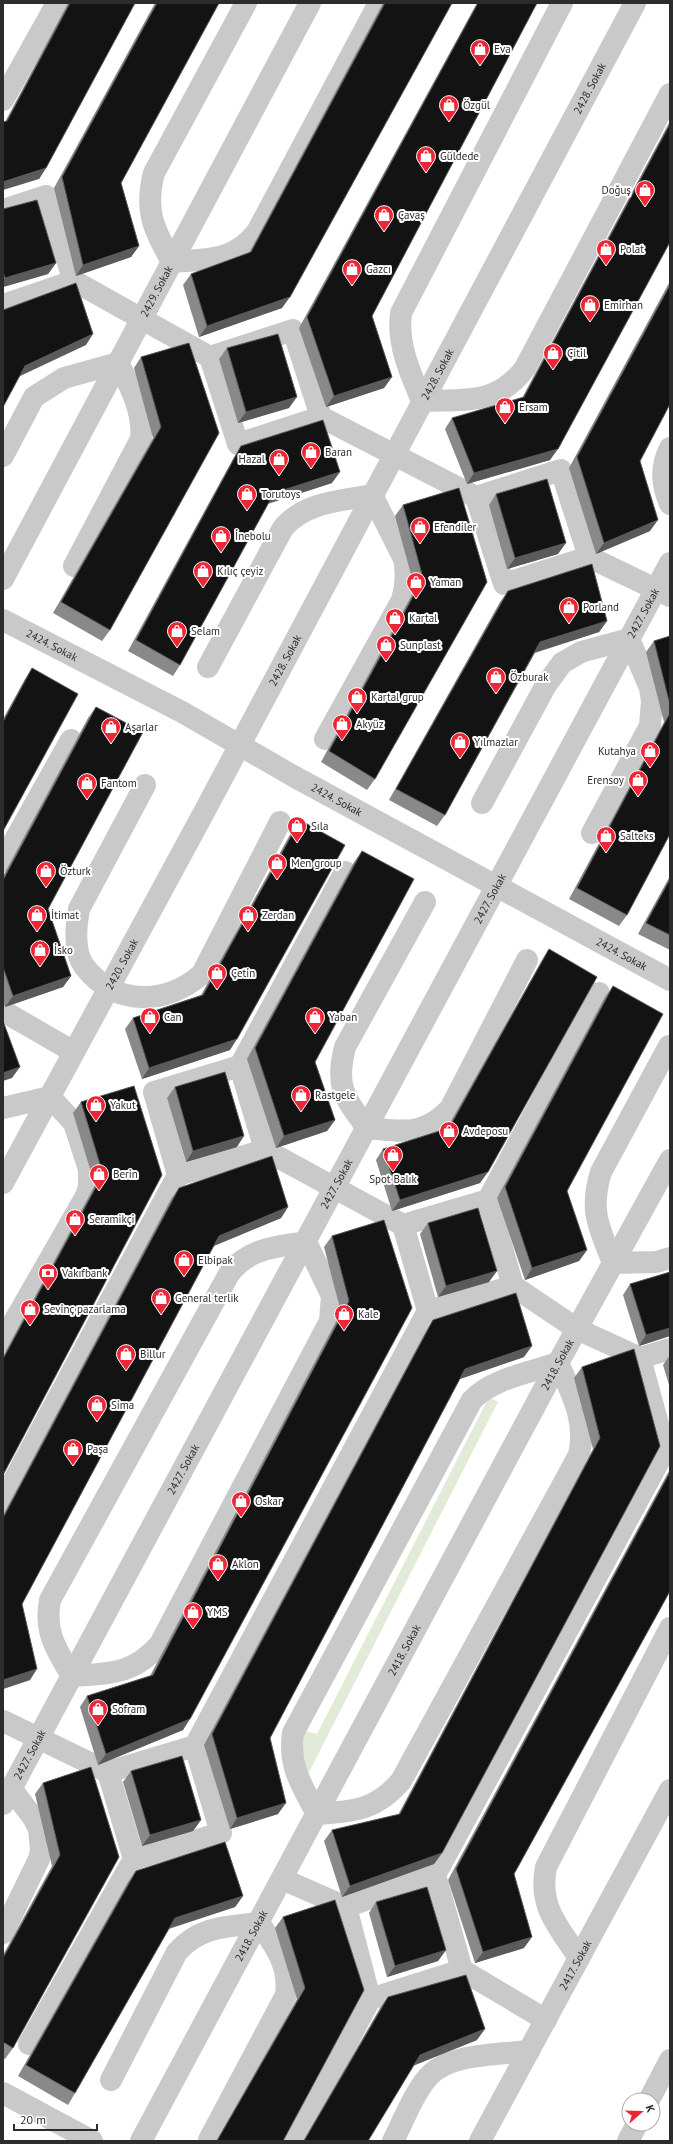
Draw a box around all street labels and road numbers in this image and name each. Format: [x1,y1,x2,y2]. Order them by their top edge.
street label: 2428. Sokak [570,60,609,116]
street label: 2429. Sokak [137,263,176,319]
street label: 2428. Sokak [418,345,457,402]
street label: 2427. Sokak [624,585,663,641]
street label: 2424. Sokak [24,626,81,665]
street label: 2428. Sokak [266,631,305,688]
street label: 2424. Sokak [309,780,365,819]
street label: 2427. Sokak [470,870,509,926]
street label: 2424. Sokak [594,934,650,974]
street label: 2420. Sokak [102,935,142,992]
street label: 2427. Sokak [317,1156,356,1211]
street label: 2418. Sokak [538,1336,577,1393]
street label: 2427. Sokak [164,1441,202,1497]
street label: 2418. Sokak [385,1621,424,1678]
street label: 2427. Sokak [10,1726,49,1782]
street label: 2418. Sokak [232,1907,271,1964]
street label: 2417. Sokak [556,1937,595,1993]

